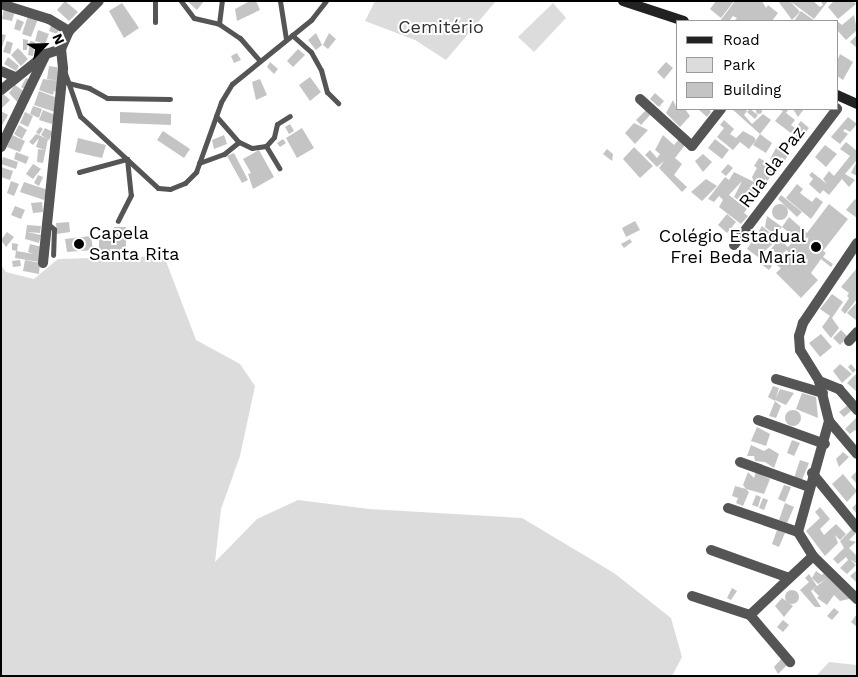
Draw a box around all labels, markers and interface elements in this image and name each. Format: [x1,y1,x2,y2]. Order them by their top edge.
park label: Cemitério [398,16,484,38]
north arrow [20,20,70,70]
legend [676,20,838,110]
text: N [49,31,68,47]
text: Road [723,31,760,49]
text: Park [723,56,755,74]
text: Building [723,81,781,99]
street label: Rua da Paz [734,122,810,212]
place label: Capela Santa Rita [89,223,180,266]
place label: Colégio Estadual Frei Beda Maria [659,226,806,268]
marker: Capela Santa Rita [73,238,85,250]
marker: Colégio Estadual Frei Beda Maria [810,241,822,253]

